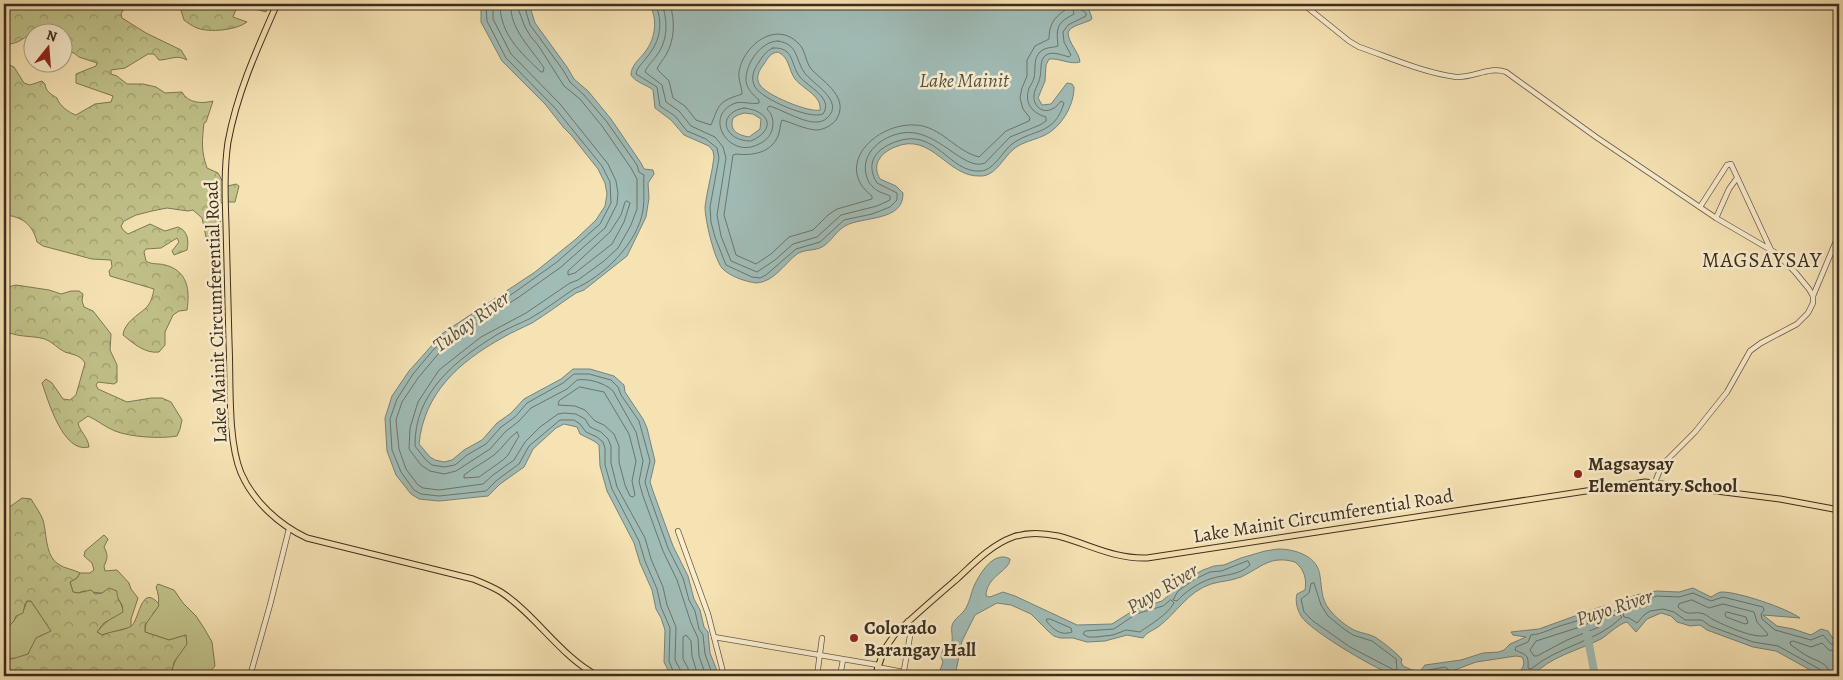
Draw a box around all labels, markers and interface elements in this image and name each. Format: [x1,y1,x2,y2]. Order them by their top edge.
north arrow [22,22,72,72]
text: N [44,25,59,47]
water label: Lake Mainit [919,67,1010,94]
street label: Lake Mainit Circumferential Road [198,179,234,444]
district label: MAGSAYSAY [1702,246,1822,274]
water label: Tubay River [427,284,516,358]
place label: Magsaysay Elementary School [1588,451,1737,499]
marker: Magsaysay Elementary School [1572,468,1584,480]
street label: Lake Mainit Circumferential Road [1191,482,1456,549]
water label: Puyo River [1121,556,1204,620]
water label: Puyo River [1572,582,1657,633]
place label: Colorado Barangay Hall [864,615,976,663]
marker: Colorado Barangay Hall [848,632,860,644]

